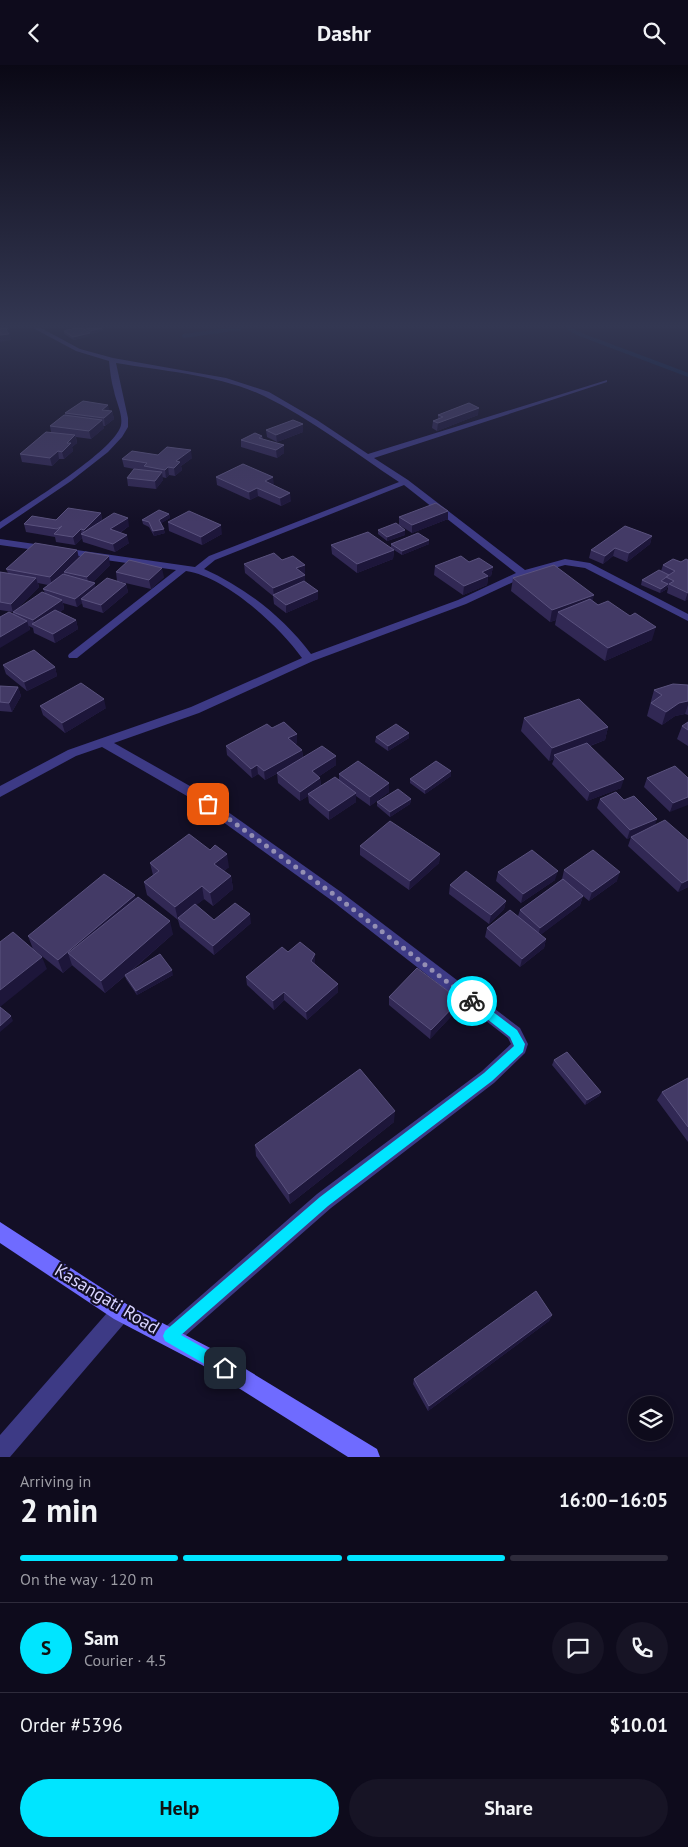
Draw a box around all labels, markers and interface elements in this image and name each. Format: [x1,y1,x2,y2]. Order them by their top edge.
icon: back [20,19,48,47]
text: Dashr [317,19,371,47]
icon: search [640,19,668,47]
pin [187,783,229,825]
icon: bag [194,790,222,818]
courier [447,976,497,1026]
icon: bike [458,987,486,1015]
street label: Kasangati Road [51,1258,164,1339]
pin [204,1347,246,1389]
icon: home [211,1354,239,1382]
map controls [628,1396,673,1441]
button: layers [628,1396,673,1441]
text: Arriving in [20,1471,91,1491]
text: 16:00–16:05 [559,1488,668,1512]
text: 2 min [20,1489,98,1531]
text: On the way · 120 m [20,1569,153,1589]
button: chat [552,1622,604,1674]
button: phone [616,1622,668,1674]
text: Sam [84,1626,119,1650]
text: S [41,1636,51,1660]
text: Courier · 4.5 [84,1650,167,1670]
text: Order #5396 [20,1713,123,1737]
text: $10.01 [609,1713,668,1737]
button: Help [20,1779,339,1837]
button: Share [349,1779,668,1837]

